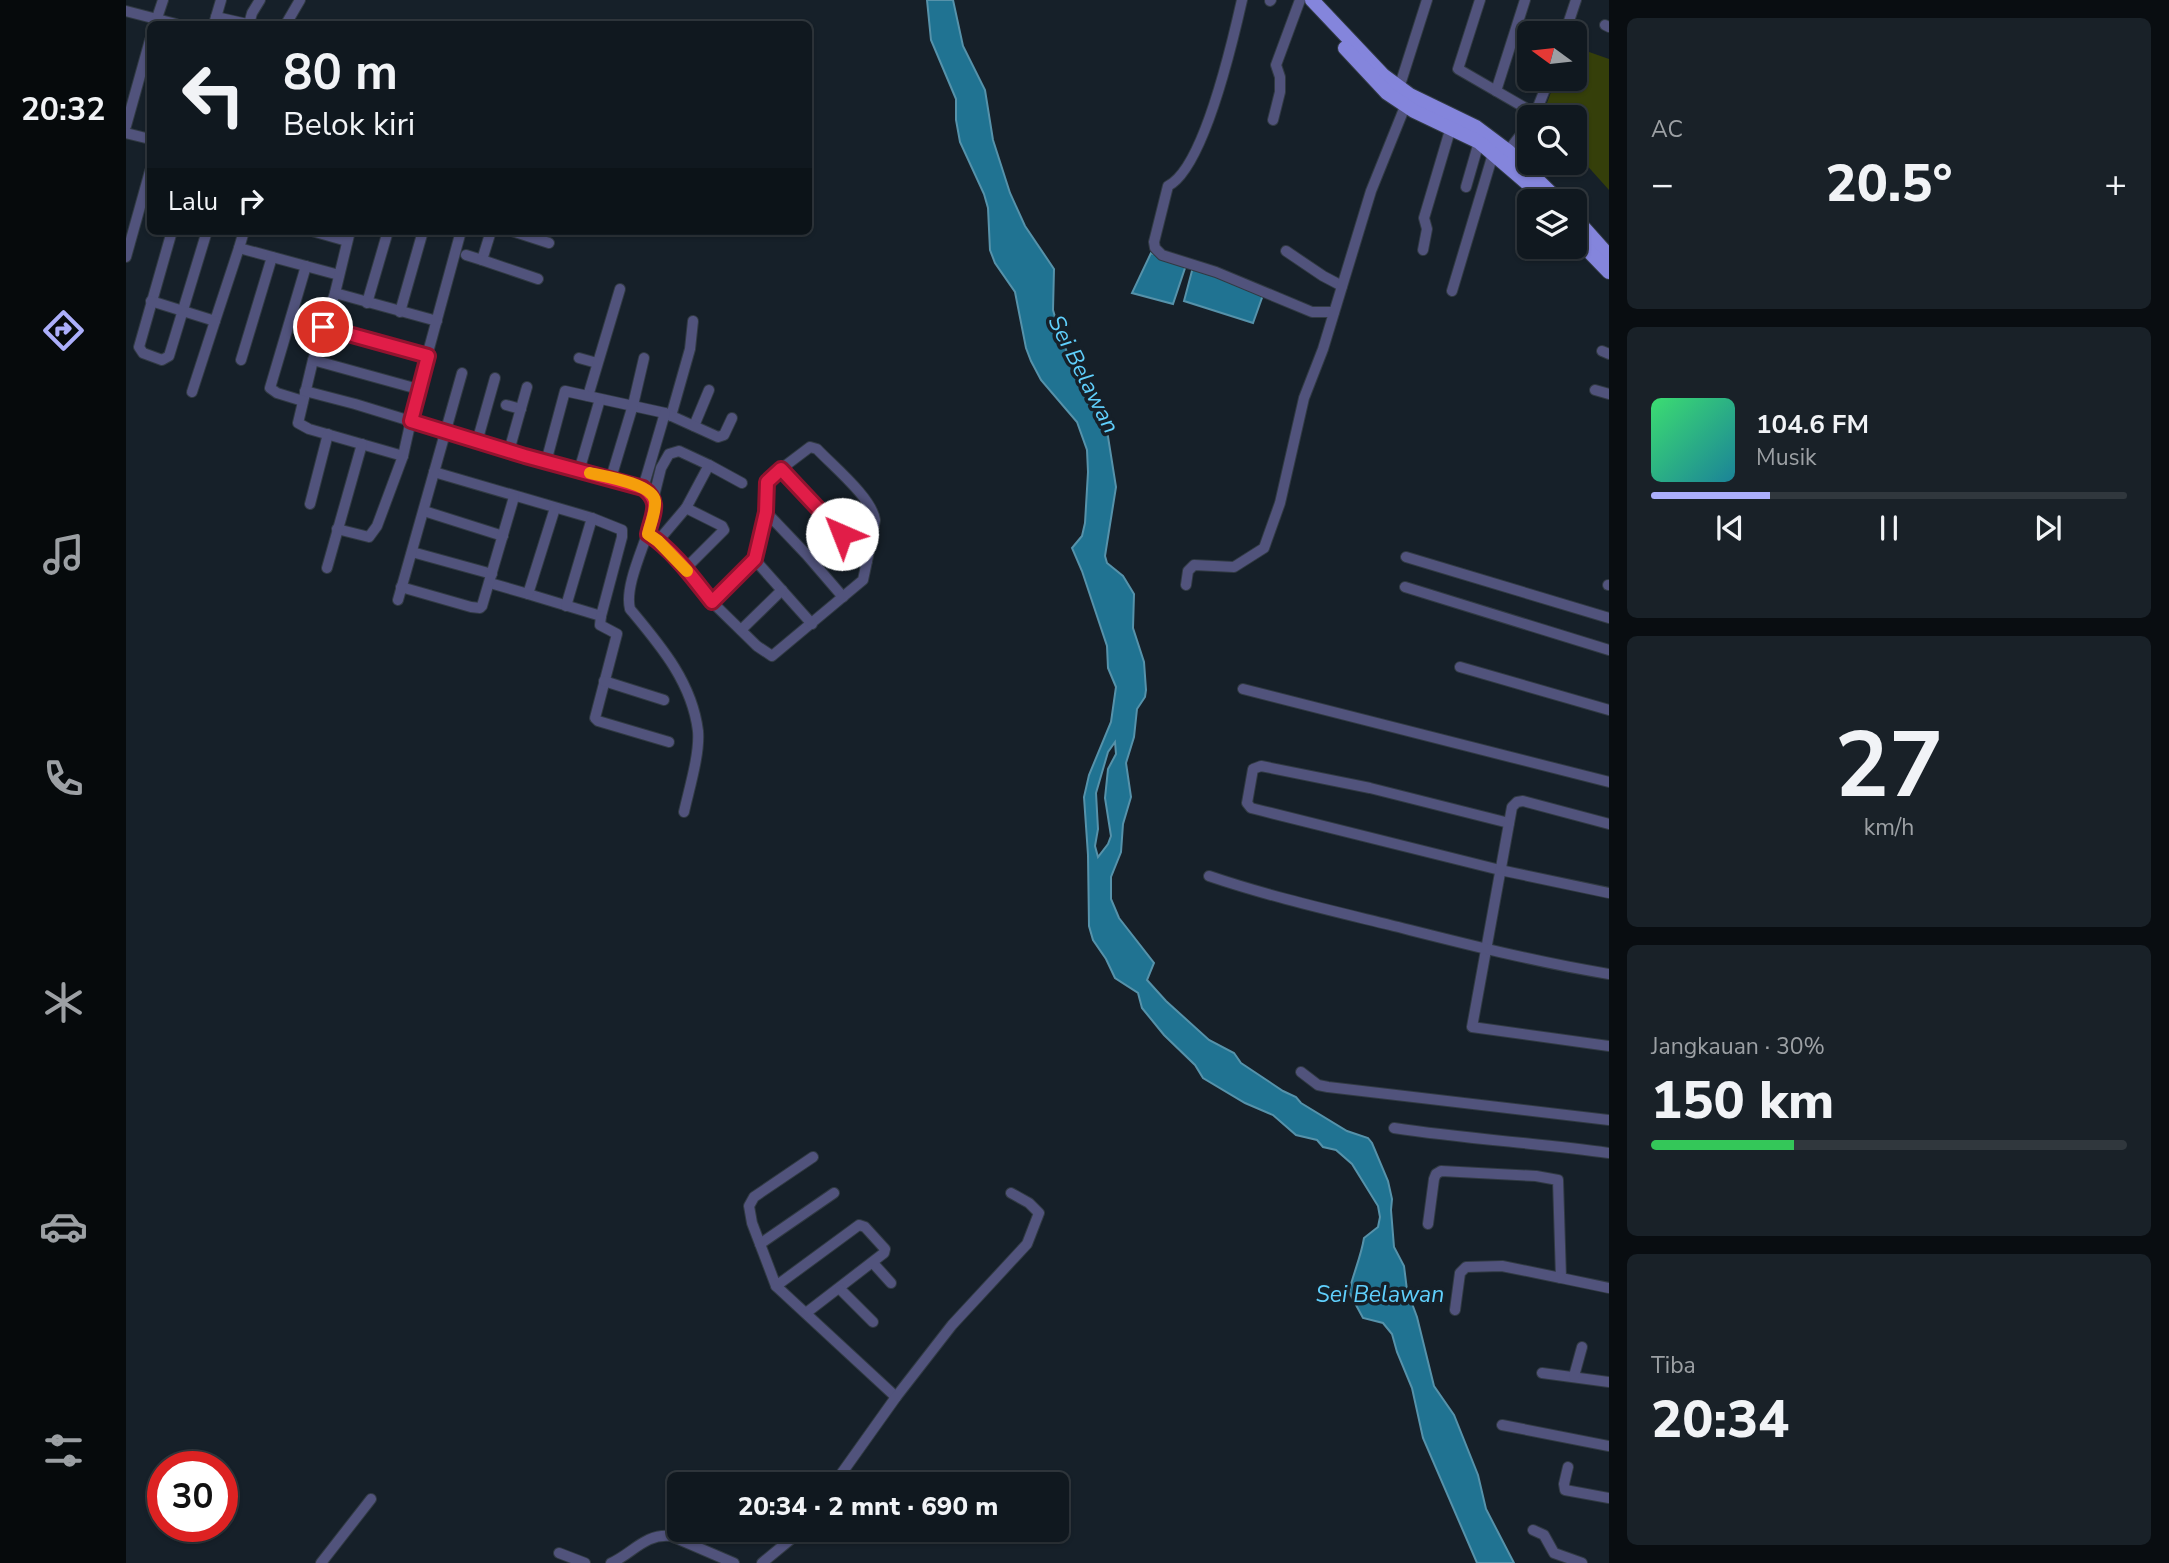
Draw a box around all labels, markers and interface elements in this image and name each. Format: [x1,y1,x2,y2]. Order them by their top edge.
north arrow [1517,21,1587,91]
map controls [1517,21,1587,259]
text: 80 m [283,39,398,106]
icon: left [168,49,259,140]
text: 20:32 [21,88,105,131]
text: Belok kiri [283,103,415,146]
button: search [1517,105,1587,175]
text: AC [1651,114,1683,145]
text: 20.5° [1825,148,1953,219]
text: − [1651,159,1674,210]
text: + [2104,159,2127,210]
icon: right [232,182,270,220]
text: Lalu [168,184,218,219]
button: layers [1517,189,1587,259]
pin [293,297,353,357]
icon: directions [39,306,88,355]
icon: arrive [304,308,342,346]
water label: Sei Belawan [1041,310,1127,439]
text: 104.6 FM [1756,407,1869,442]
text: Musik [1756,442,1816,473]
position arrow [805,497,879,571]
icon: previous [1711,509,1749,547]
icon: pause [1870,509,1908,547]
icon: next [2029,509,2067,547]
icon: music [39,530,88,579]
text: 27 [1834,704,1944,828]
icon: phone [39,754,88,803]
text: km/h [1864,812,1914,843]
icon: climate [39,978,88,1027]
text: Jangkauan · 30% [1651,1031,1825,1062]
text: 150 km [1651,1065,1834,1136]
icon: car [39,1202,88,1251]
water label: Sei Belawan [1316,1279,1444,1310]
text: Tiba [1651,1350,1696,1381]
text: 20:34 [1651,1384,1789,1455]
icon: filters [39,1426,88,1475]
speed limit sign: 30 [147,1451,238,1542]
text: 20:34 · 2 mnt · 690 m [738,1489,998,1524]

